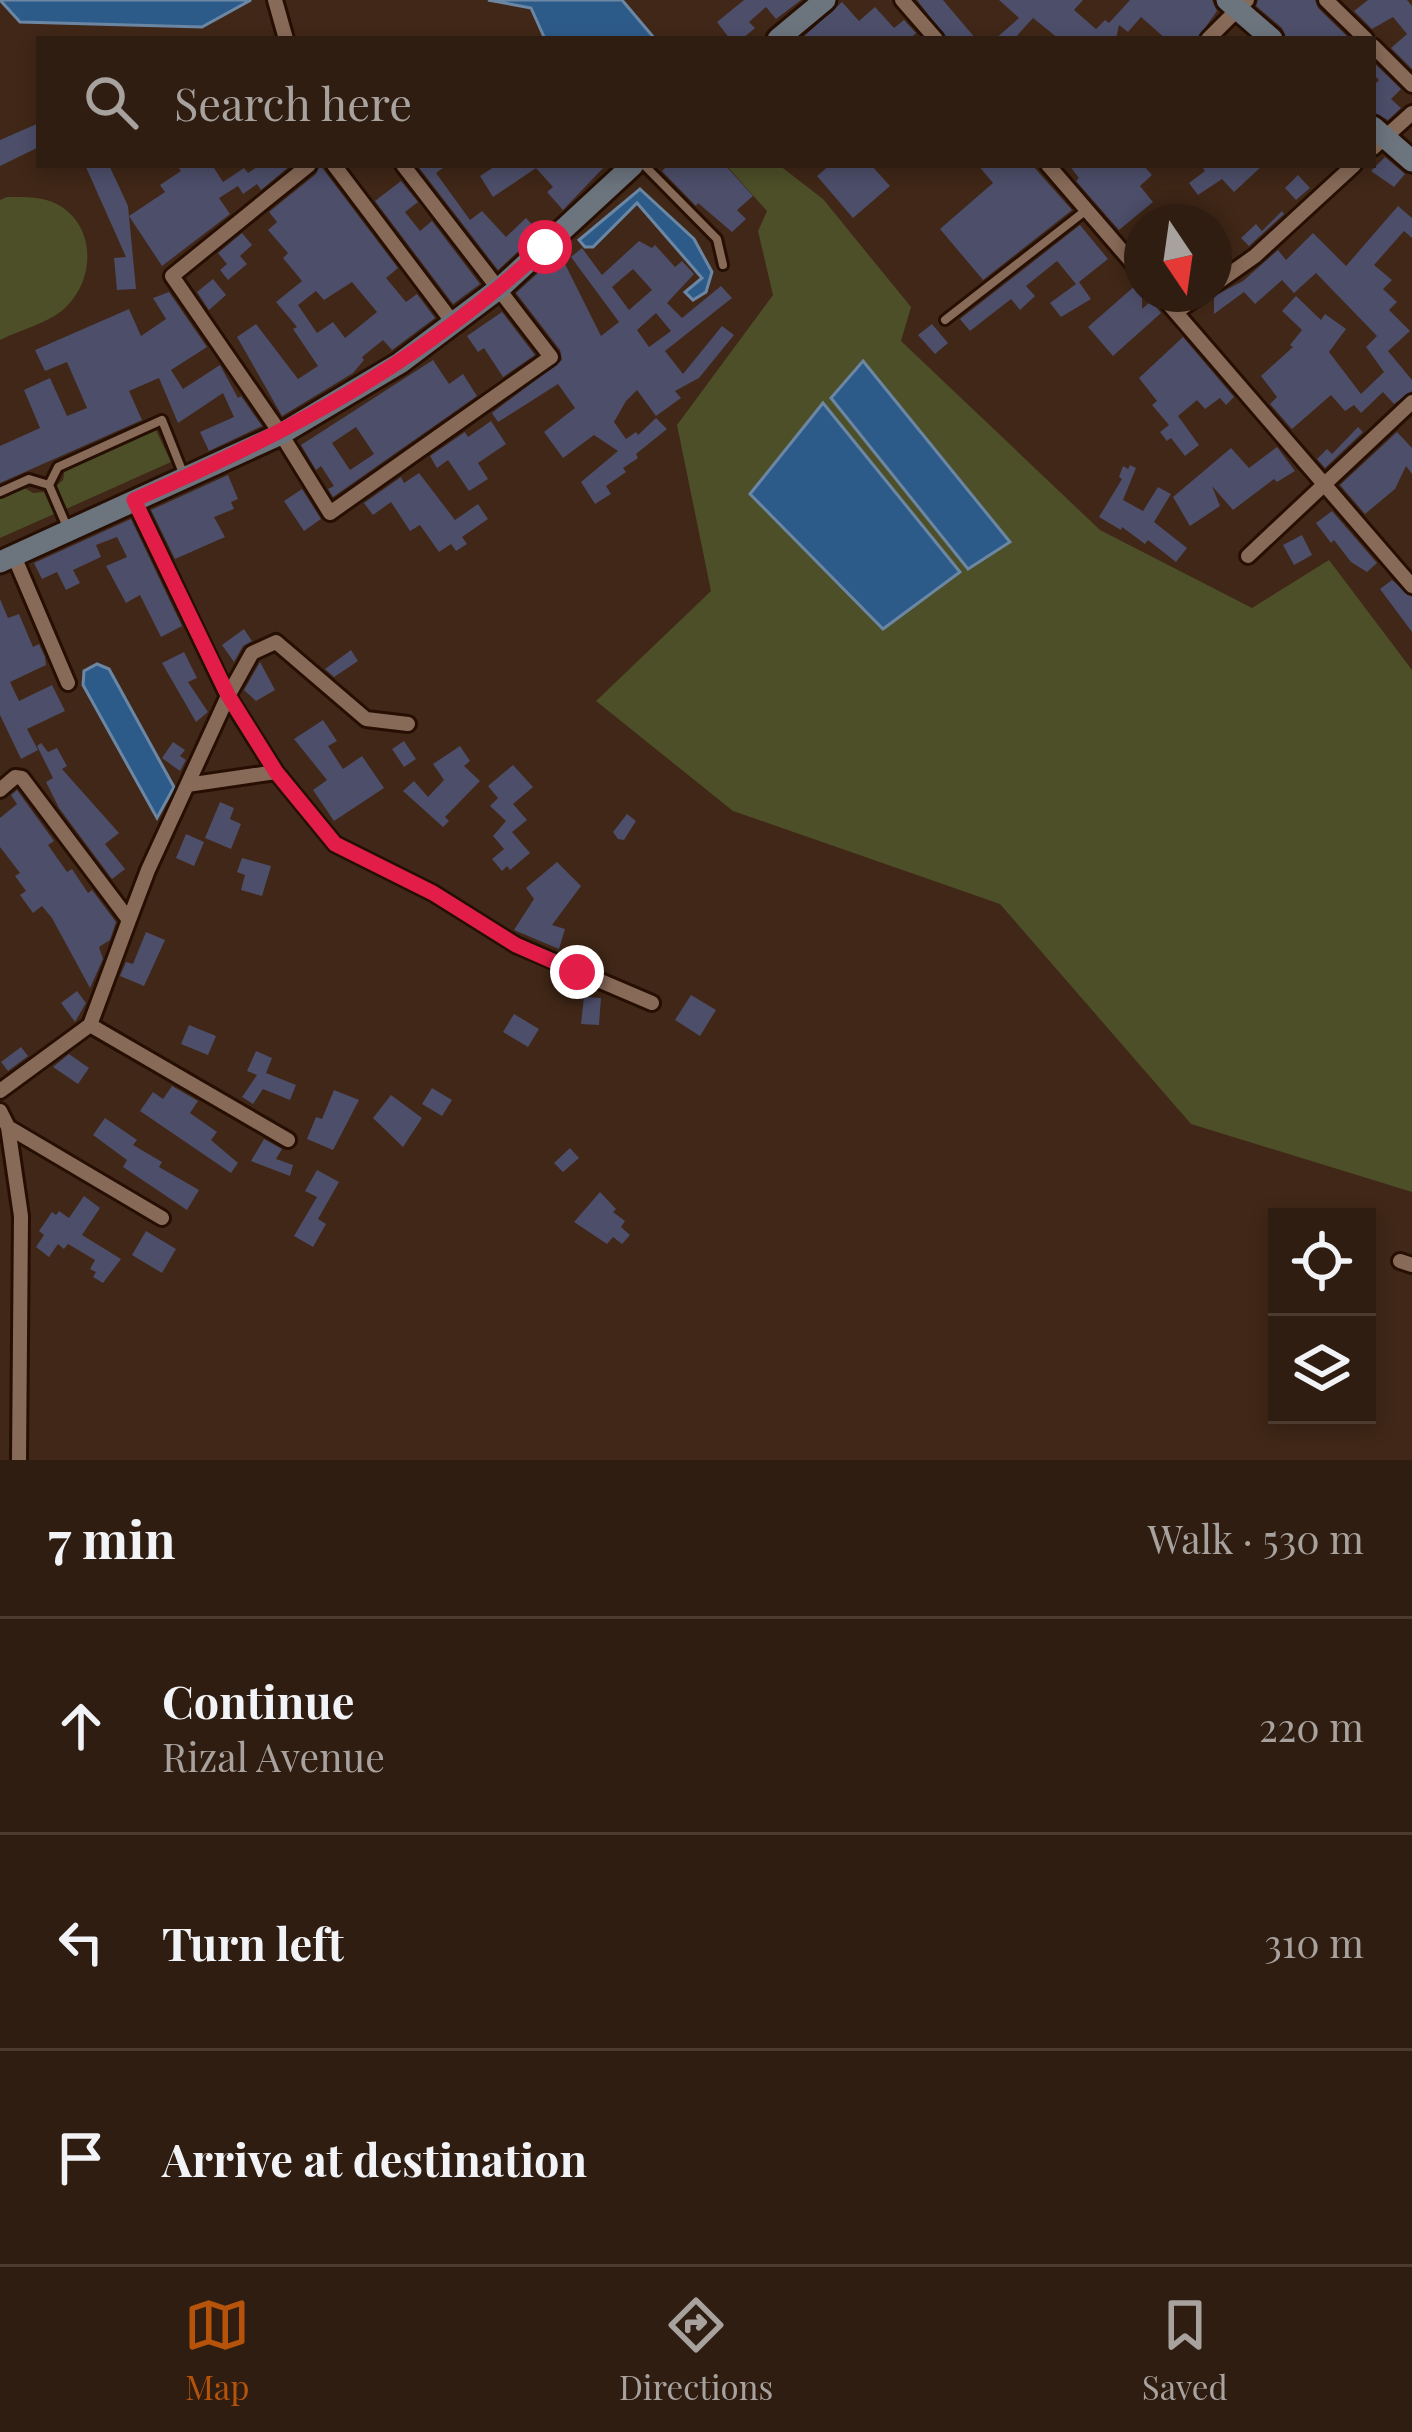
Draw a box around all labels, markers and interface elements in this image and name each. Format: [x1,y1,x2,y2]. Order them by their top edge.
search box [36,36,1376,168]
icon: search [78,69,144,135]
text: Search here [174,72,412,132]
north arrow [1124,204,1232,312]
route start [518,220,572,274]
route end [550,945,604,999]
map controls [1268,1208,1376,1424]
button: locate [1268,1208,1376,1316]
button: layers [1268,1316,1376,1424]
text: 7 min [48,1504,176,1572]
text: Walk · 530 m [1148,1512,1364,1564]
text: Continue [162,1670,354,1730]
icon: ahead [48,1693,114,1759]
text: 220 m [1259,1700,1364,1752]
text: Rizal Avenue [162,1730,385,1782]
icon: left [48,1909,114,1975]
text: Turn left [162,1912,344,1972]
text: 310 m [1264,1916,1364,1968]
icon: arrive [48,2125,114,2191]
text: Arrive at destination [162,2128,587,2188]
tab: Map [184,2292,250,2408]
tab: Directions [619,2292,773,2408]
tab: Saved [1142,2292,1228,2408]

